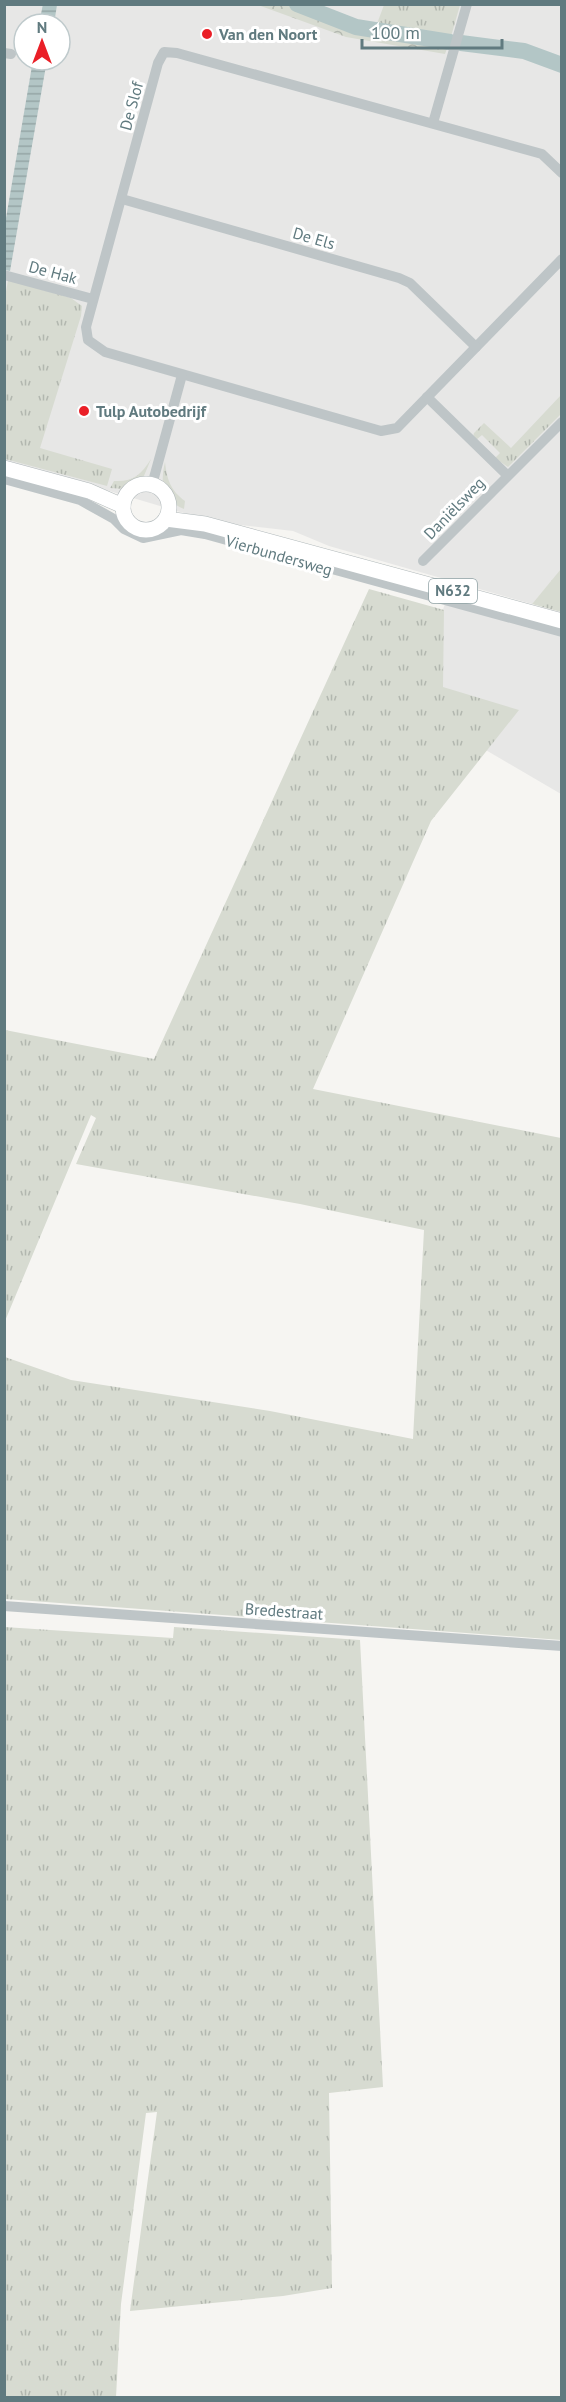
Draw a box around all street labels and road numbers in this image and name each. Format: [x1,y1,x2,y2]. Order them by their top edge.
street label: De Slof [115,79,147,133]
street label: De Els [291,222,338,254]
street label: De Hak [27,256,80,288]
street label: Daniëlsweg [419,473,489,543]
street label: Vierbundersweg [222,530,335,580]
road number: N632 [429,579,477,603]
street label: Bredestraat [244,1598,324,1624]

